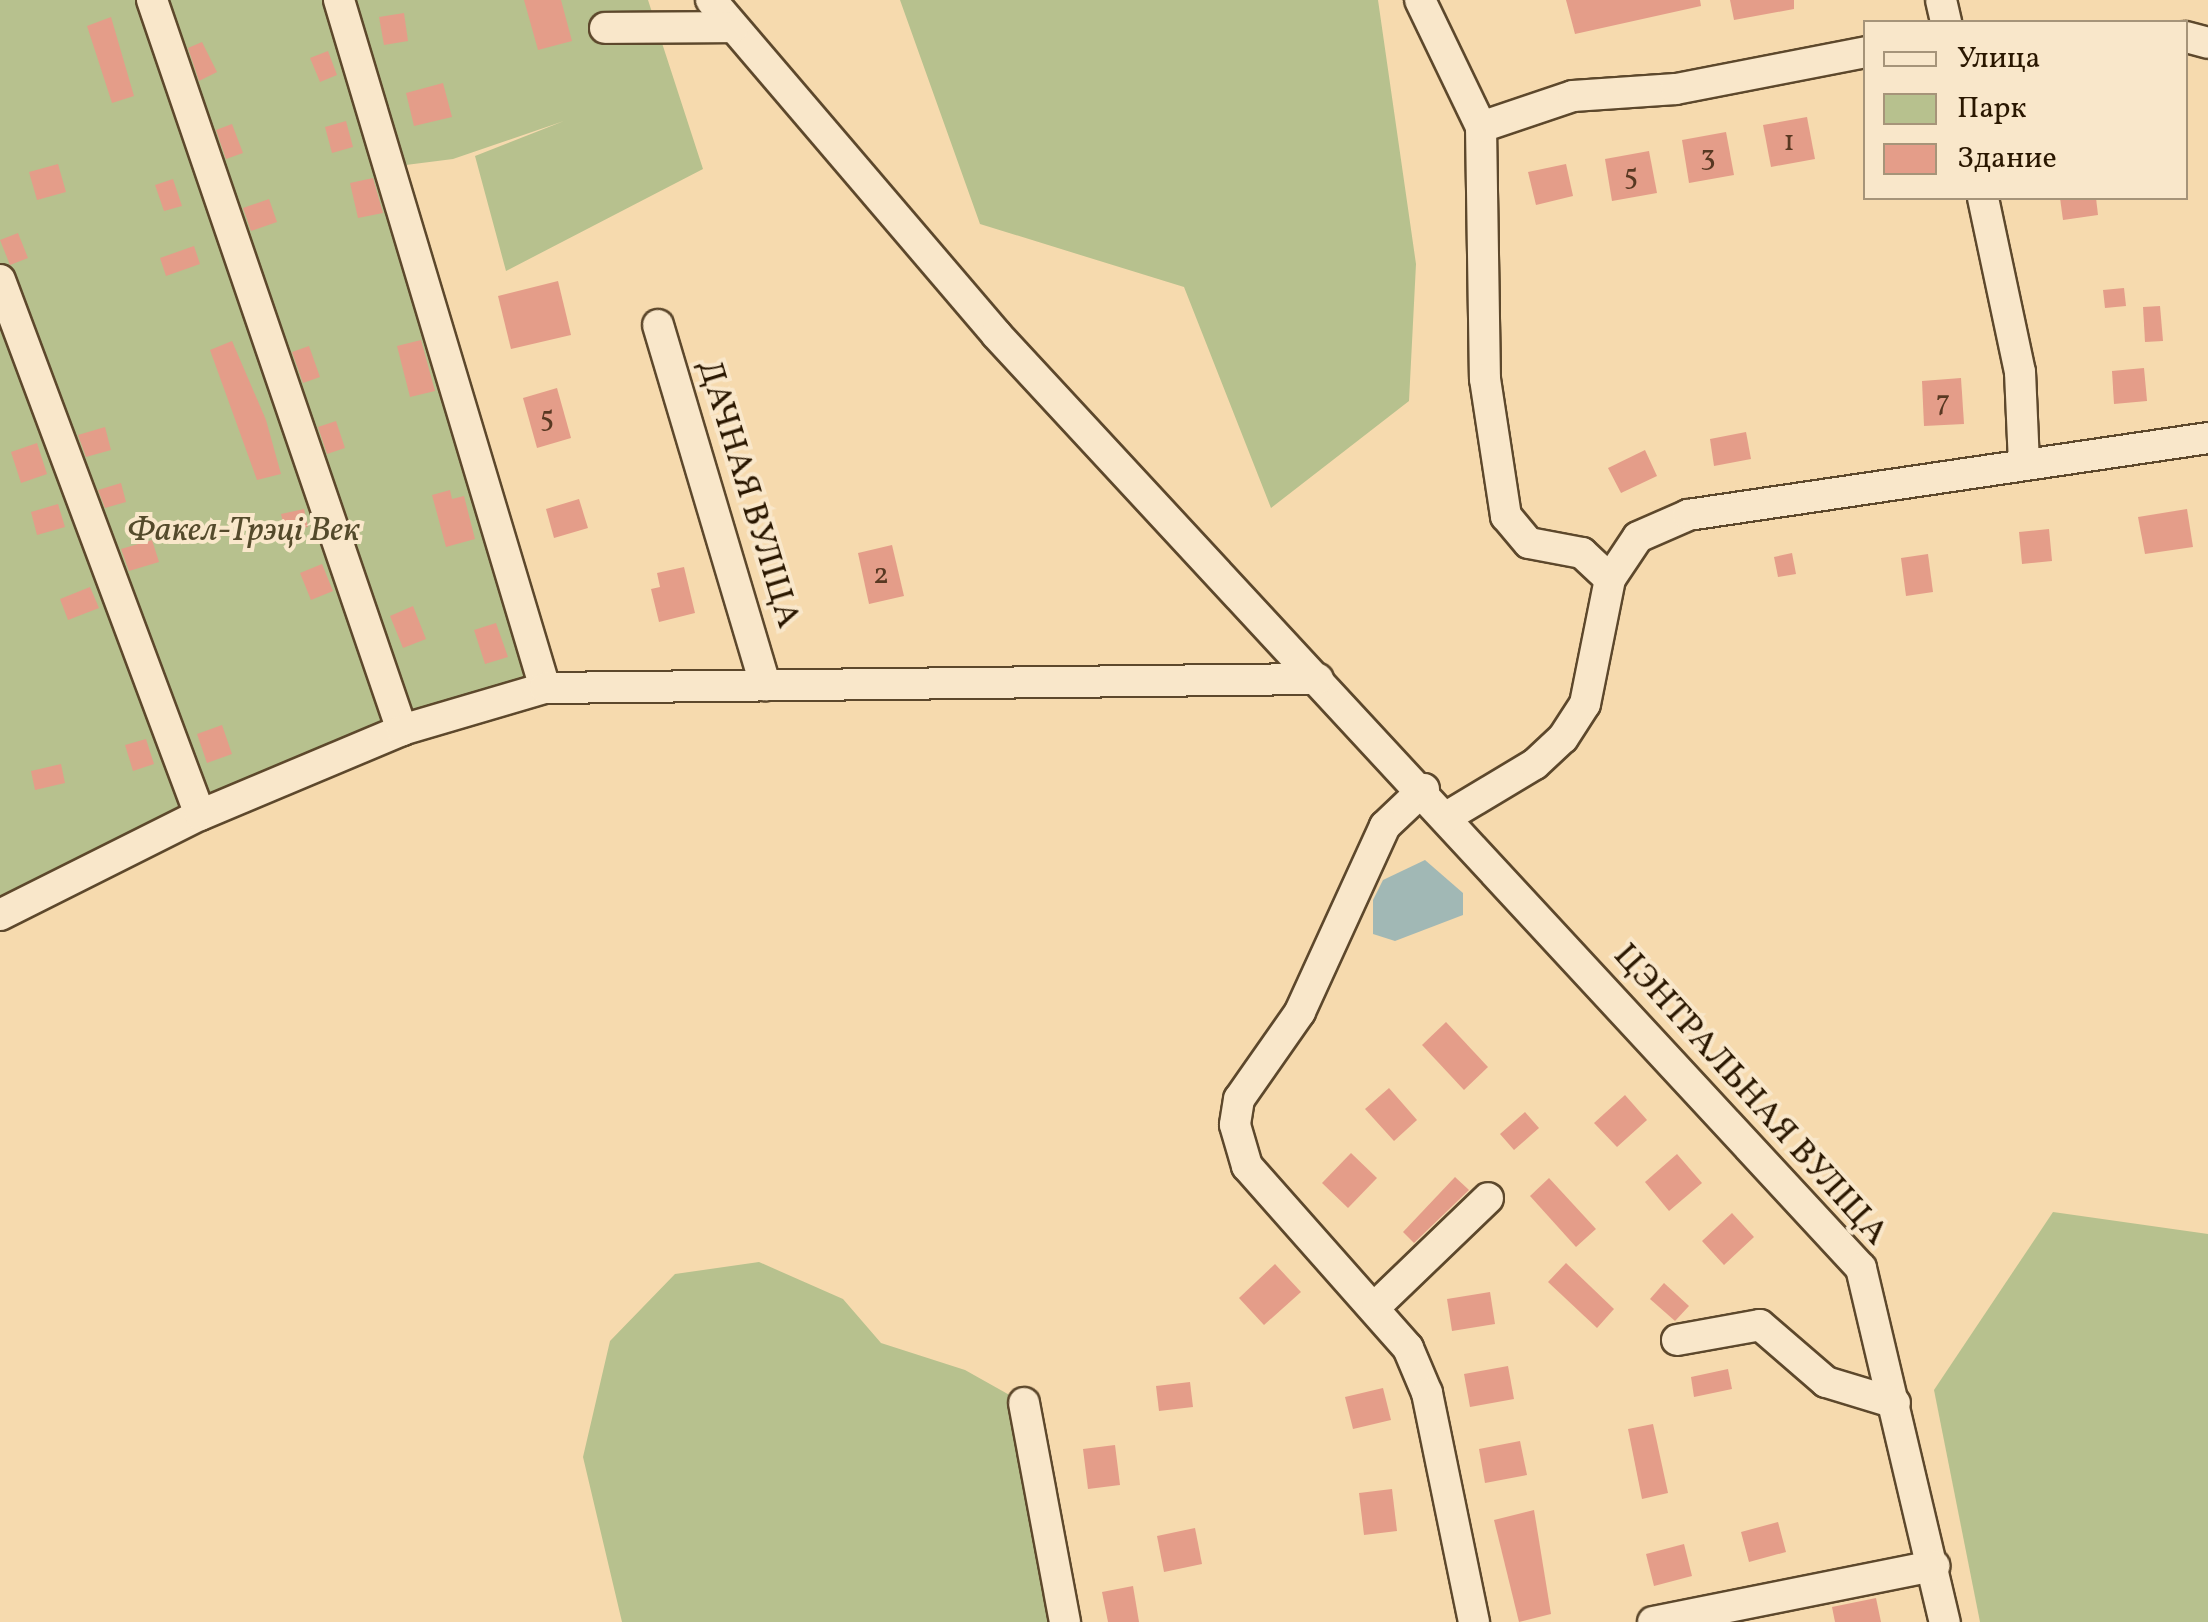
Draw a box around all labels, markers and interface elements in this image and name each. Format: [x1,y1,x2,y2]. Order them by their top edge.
legend [1863,20,2188,200]
text: Улица [1957,38,2040,80]
text: Парк [1957,88,2026,130]
house number: 1 [1783,124,1795,160]
text: Здание [1957,138,2057,180]
house number: 3 [1700,139,1716,175]
house number: 5 [1624,158,1638,194]
street label: ДАЧНАЯ ВУЛІЦА [687,355,809,633]
house number: 7 [1936,384,1950,420]
house number: 5 [540,400,554,436]
park label: Факел-Трэці Век [126,510,360,552]
house number: 2 [873,557,889,593]
street label: ЦЭНТРАЛЬНАЯ ВУЛІЦА [1603,936,1897,1254]

